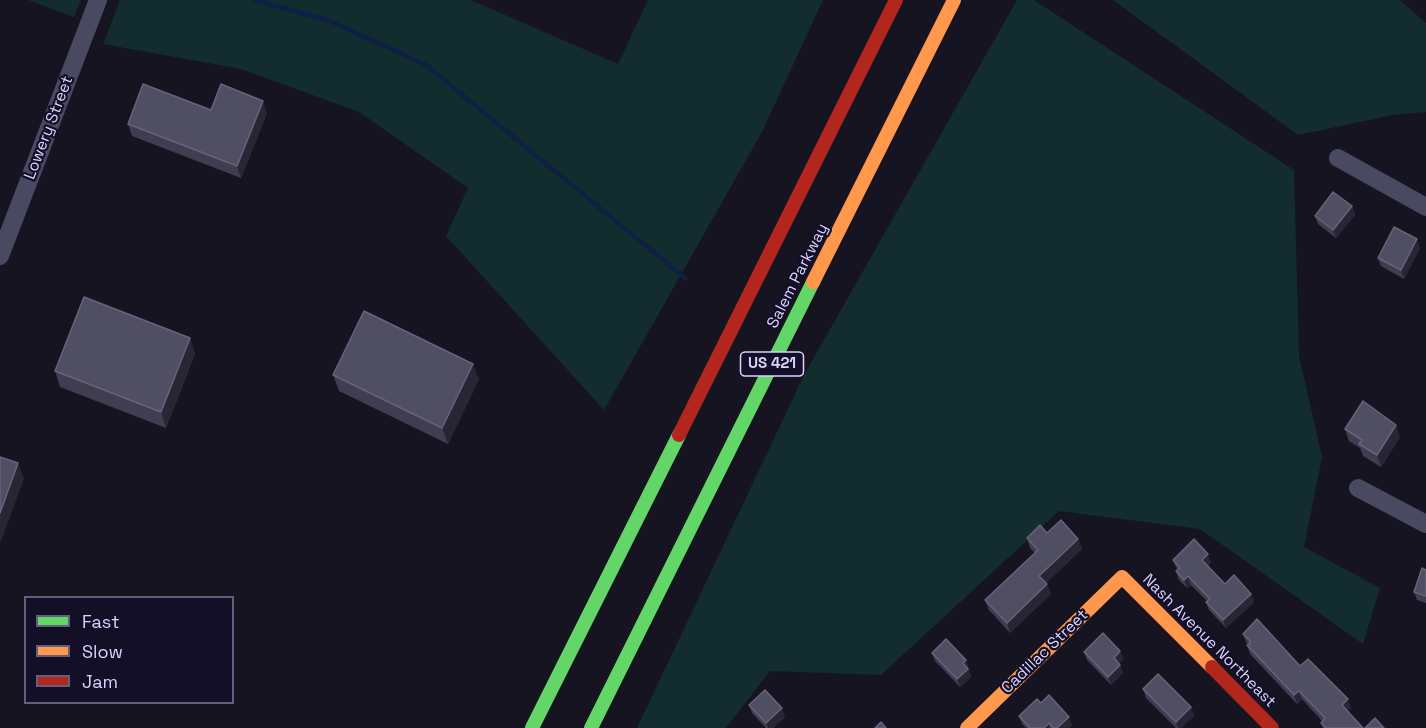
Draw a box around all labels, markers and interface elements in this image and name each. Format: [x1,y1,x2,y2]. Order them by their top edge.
street label: Lowery Street [20,74,78,182]
street label: Salem Parkway [763,220,833,332]
road number: US 421 [740,352,804,376]
street label: Nash Avenue Northeast [1138,570,1280,712]
legend [24,596,234,704]
street label: Cadillac Street [998,606,1092,698]
text: Fast [82,610,119,633]
text: Slow [82,640,123,663]
text: Jam [82,670,118,693]

